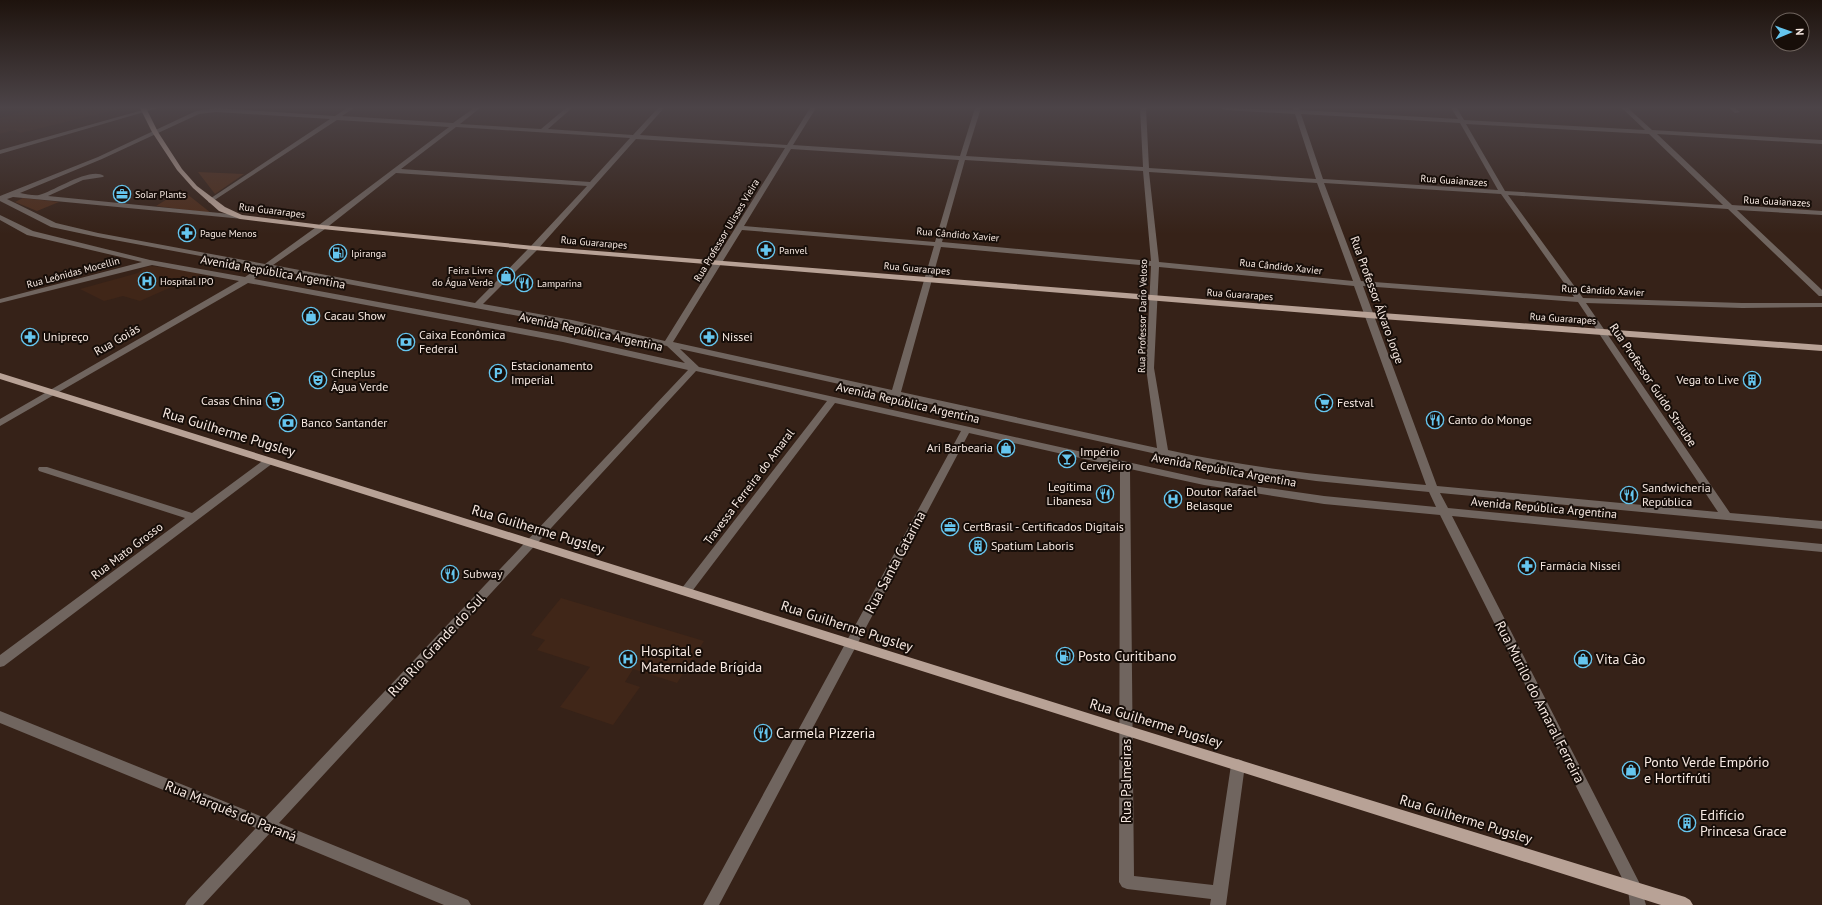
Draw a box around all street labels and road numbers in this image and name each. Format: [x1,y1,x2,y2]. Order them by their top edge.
street label: Rua Guaianazes [1420,172,1488,189]
street label: Rua Professor Ulisses Vieira [691,177,762,284]
street label: Rua Guaianazes [1743,193,1811,210]
street label: Rua Guararapes [238,200,306,221]
street label: Rua Cândido Xavier [916,224,1000,245]
street label: Rua Guararapes [560,233,628,252]
street label: Rua Professor Álvaro Jorge [1347,234,1408,366]
street label: Avenida República Argentina [200,251,347,292]
street label: Rua Leônidas Mocellin [25,254,121,291]
street label: Rua Cândido Xavier [1239,256,1324,277]
street label: Rua Guararapes [883,259,951,278]
street label: Rua Professor Dario Veloso [1135,259,1150,373]
street label: Rua Cândido Xavier [1561,282,1645,299]
street label: Rua Guararapes [1206,286,1274,303]
street label: Avenida República Argentina [518,309,664,354]
street label: Rua Guararapes [1529,310,1597,327]
street label: Rua Goiás [91,320,142,359]
street label: Rua Professor Guido Straube [1606,320,1700,449]
street label: Avenida República Argentina [835,379,981,426]
street label: Rua Guilherme Pugsley [160,403,298,461]
street label: Travessa Ferreira do Amaral [700,425,797,548]
street label: Avenida República Argentina [1151,449,1298,490]
street label: Avenida República Argentina [1470,494,1618,521]
street label: Rua Guilherme Pugsley [469,500,607,558]
street label: Rua Santa Catarina [860,508,930,616]
street label: Rua Mato Grosso [88,519,166,582]
street label: Rua Rio Grande do Sul [384,590,488,700]
street label: Rua Guilherme Pugsley [779,596,916,656]
street label: Rua Murilo do Amaral Ferreira [1491,618,1589,786]
street label: Rua Guilherme Pugsley [1087,694,1225,752]
street label: Rua Palmeiras [1117,739,1135,823]
street label: Rua Marquês do Paraná [163,776,299,846]
street label: Rua Guilherme Pugsley [1397,790,1535,848]

